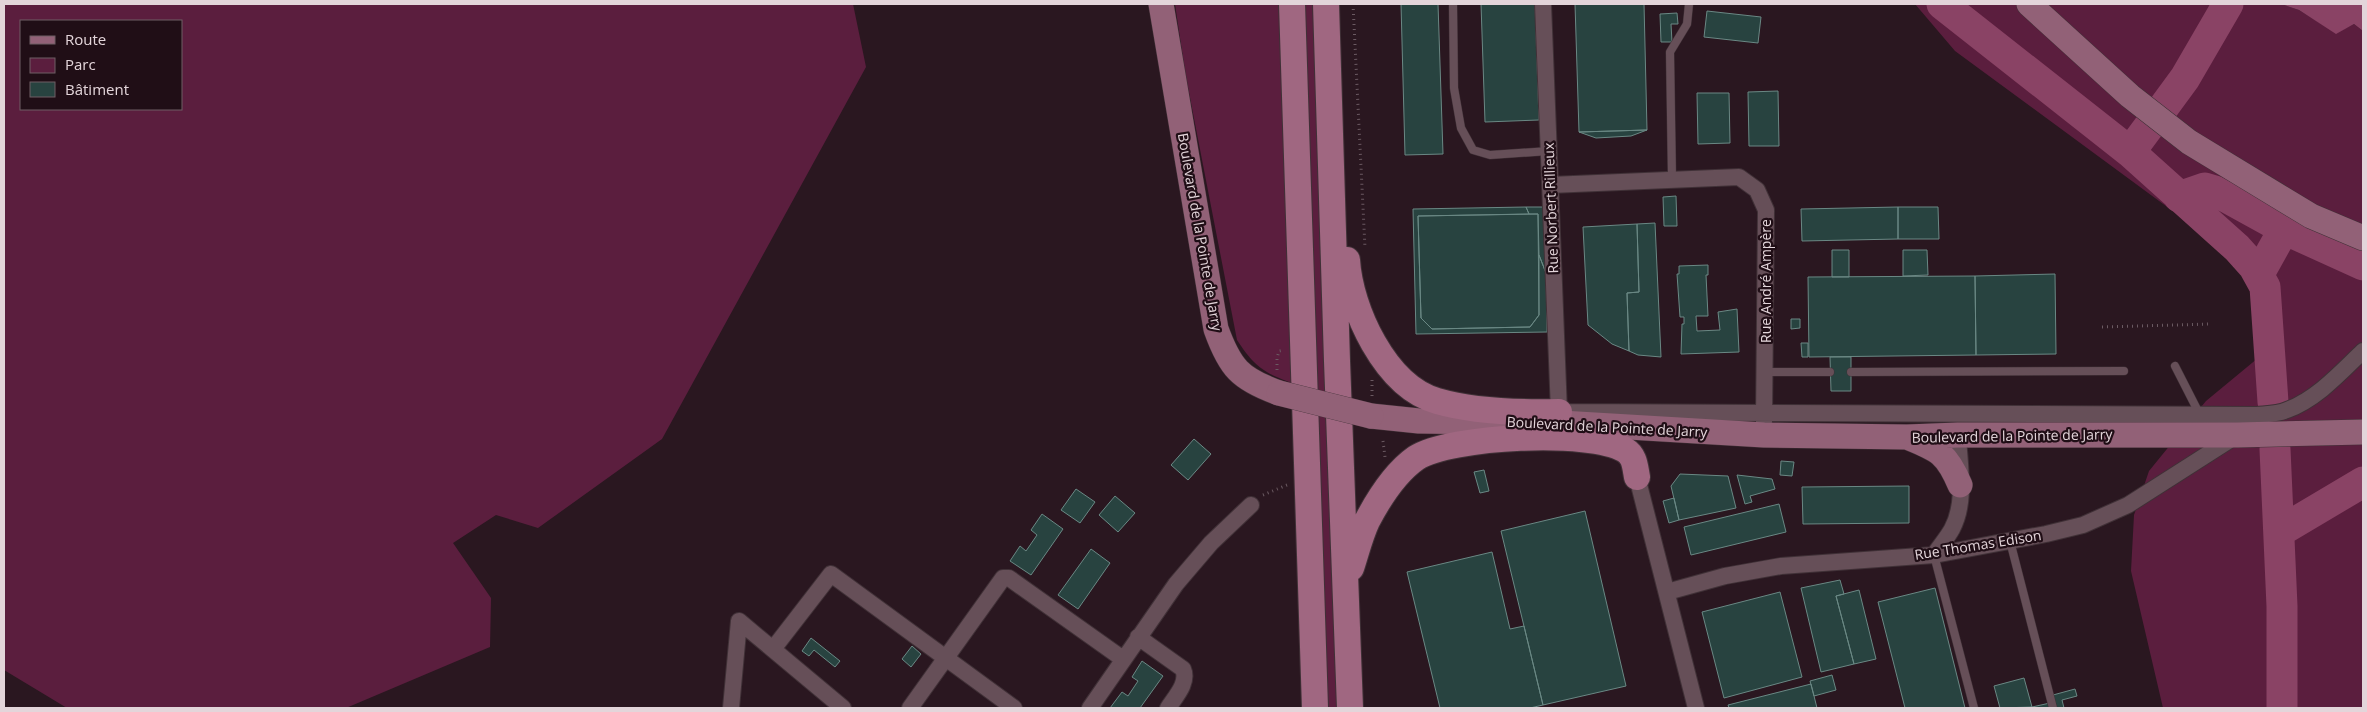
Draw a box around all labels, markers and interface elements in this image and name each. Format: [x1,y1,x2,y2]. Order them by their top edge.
legend [20,20,182,110]
text: Route [65,29,106,49]
text: Parc [65,54,96,74]
text: Bâtiment [65,79,129,99]
street label: Boulevard de la Pointe de Jarry [1174,131,1227,333]
street label: Rue Norbert Rillieux [1539,142,1562,274]
street label: Rue André Ampère [1756,219,1775,343]
street label: Boulevard de la Pointe de Jarry [1506,412,1709,441]
street label: Boulevard de la Pointe de Jarry [1912,424,2113,447]
street label: Rue Thomas Edison [1913,525,2043,564]

